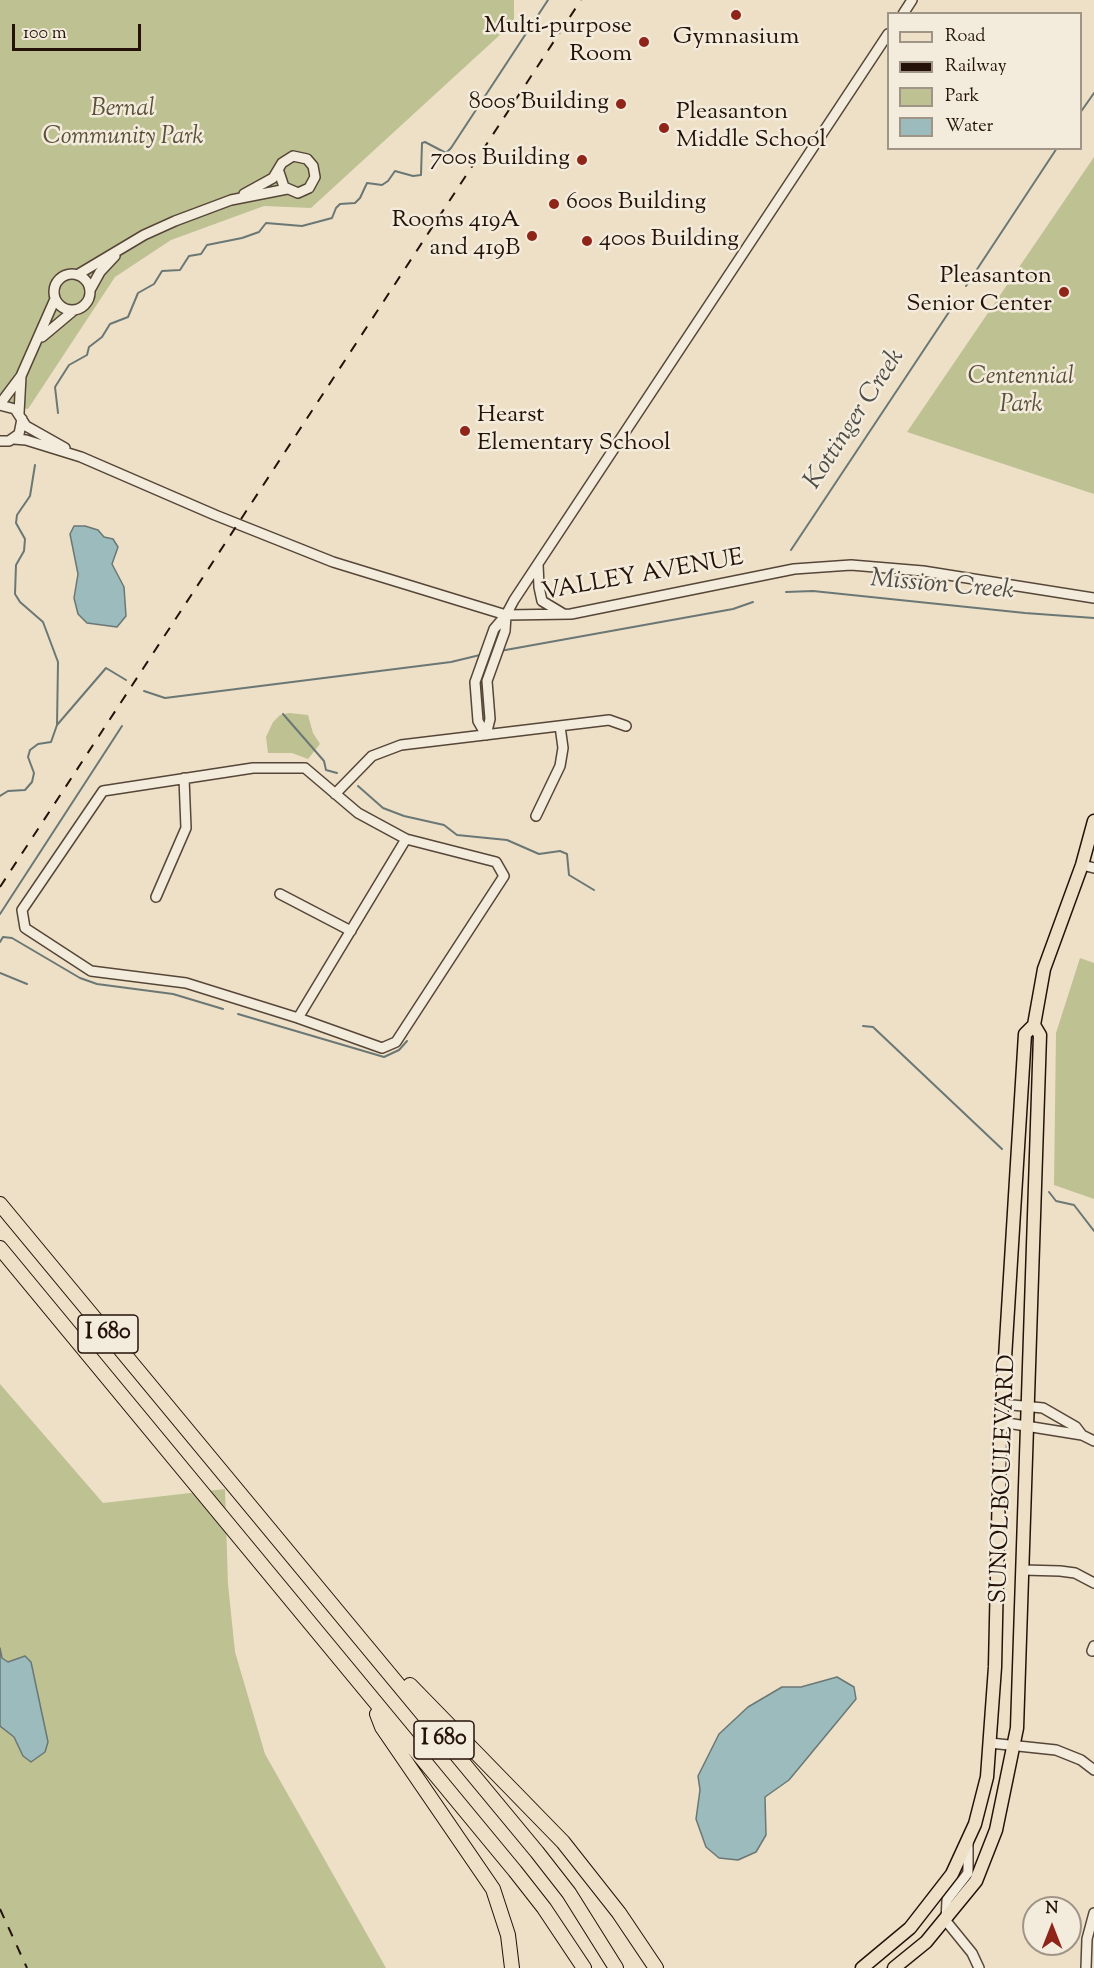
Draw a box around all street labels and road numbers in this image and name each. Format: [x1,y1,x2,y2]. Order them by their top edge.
street label: VALLEY AVENUE [540,545,746,609]
road number: I 680 [78,1315,138,1353]
street label: SUNOL BOULEVARD [986,1354,1024,1604]
road number: I 680 [414,1721,474,1759]

